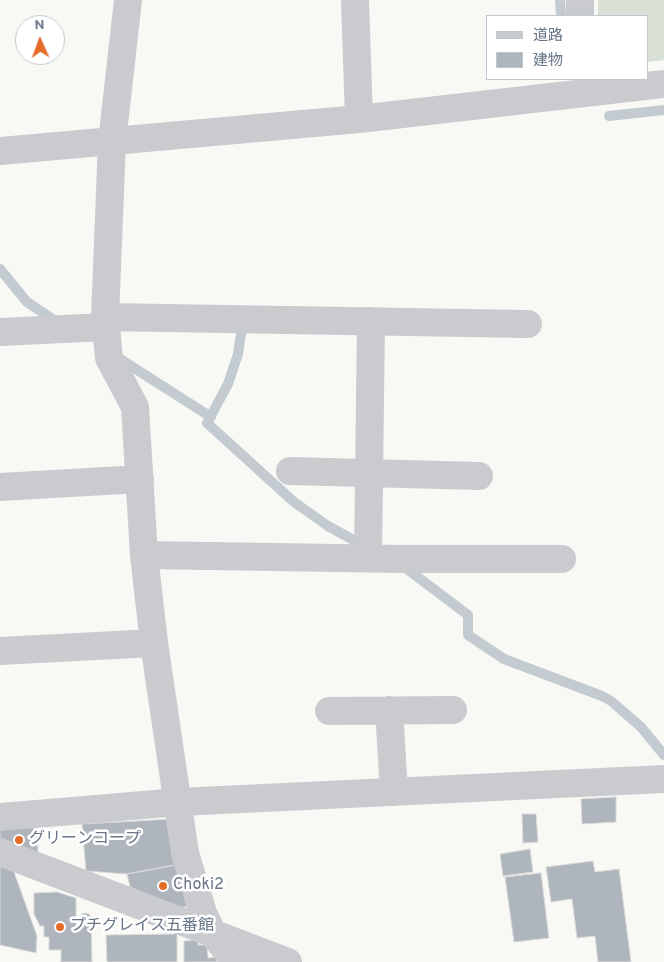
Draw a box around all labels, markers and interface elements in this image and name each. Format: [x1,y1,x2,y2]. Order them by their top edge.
north arrow [15,15,65,65]
legend [487,15,649,80]
text: N [34,17,45,34]
text: 道路 [533,27,563,46]
text: 建物 [533,52,563,71]
place label: グリーンコープ [29,830,141,850]
marker: グリーンコープ [13,834,25,846]
place label: Choki2 [173,876,224,896]
marker: Choki2 [157,880,169,892]
place label: プチグレイス五番館 [70,917,214,937]
marker: プチグレイス五番館 [54,921,66,933]

